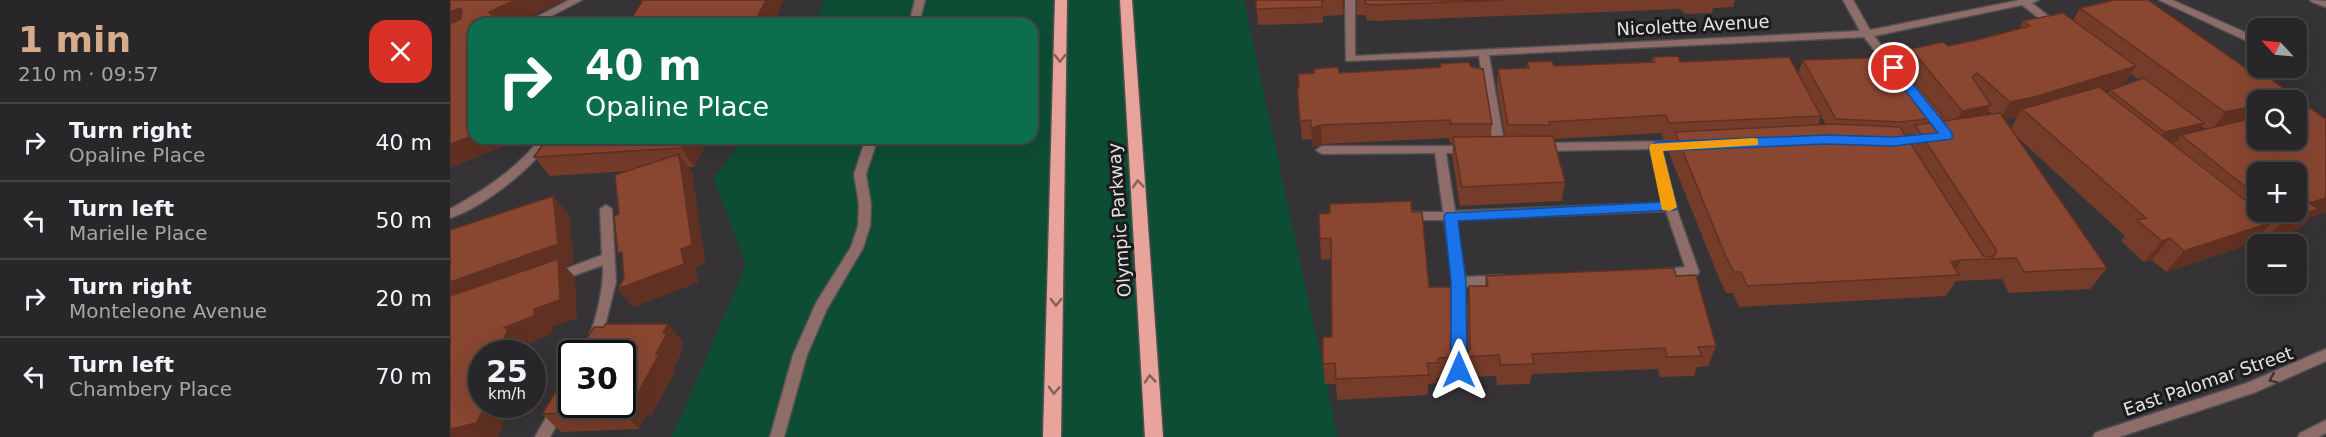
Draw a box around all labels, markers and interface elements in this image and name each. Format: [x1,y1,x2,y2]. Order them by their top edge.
street label: Nicolette Avenue [1616,11,1770,39]
north arrow [2247,18,2307,78]
map controls [2247,18,2307,294]
text: 1 min [18,19,131,60]
button: close [369,20,432,83]
text: 40 m [585,41,702,90]
icon: right [486,42,564,120]
pin [1868,42,1919,93]
icon: arrive [1877,51,1910,84]
one-way arrow [1053,54,1066,63]
text: 210 m · 09:57 [18,62,159,86]
button: search [2247,90,2307,150]
text: Opaline Place [585,91,769,122]
text: Turn right [69,118,192,143]
icon: right [18,126,51,159]
text: 40 m [376,130,432,155]
street label: Olympic Parkway [1103,142,1135,298]
text: Opaline Place [69,143,205,167]
button: + [2247,162,2307,222]
one-way arrow [1131,179,1144,188]
text: Turn left [69,196,174,221]
icon: left [18,204,51,237]
text: 50 m [376,208,432,233]
text: Marielle Place [69,221,208,245]
button: − [2247,234,2307,294]
text: Turn right [69,274,192,299]
icon: right [18,282,51,315]
text: 20 m [376,286,432,311]
one-way arrow [1049,297,1062,306]
text: Monteleone Avenue [69,299,267,323]
position arrow [1427,338,1491,402]
speed limit sign: 30 [558,340,636,418]
street label: East Palomar Street [2120,342,2296,420]
text: Turn left [69,352,174,377]
text: 25 [486,354,528,389]
icon: left [18,360,51,393]
text: 70 m [376,364,432,389]
one-way arrow [2268,372,2279,384]
one-way arrow [1144,374,1157,383]
text: Chambery Place [69,377,232,401]
text: km/h [488,385,526,403]
one-way arrow [1047,386,1060,395]

